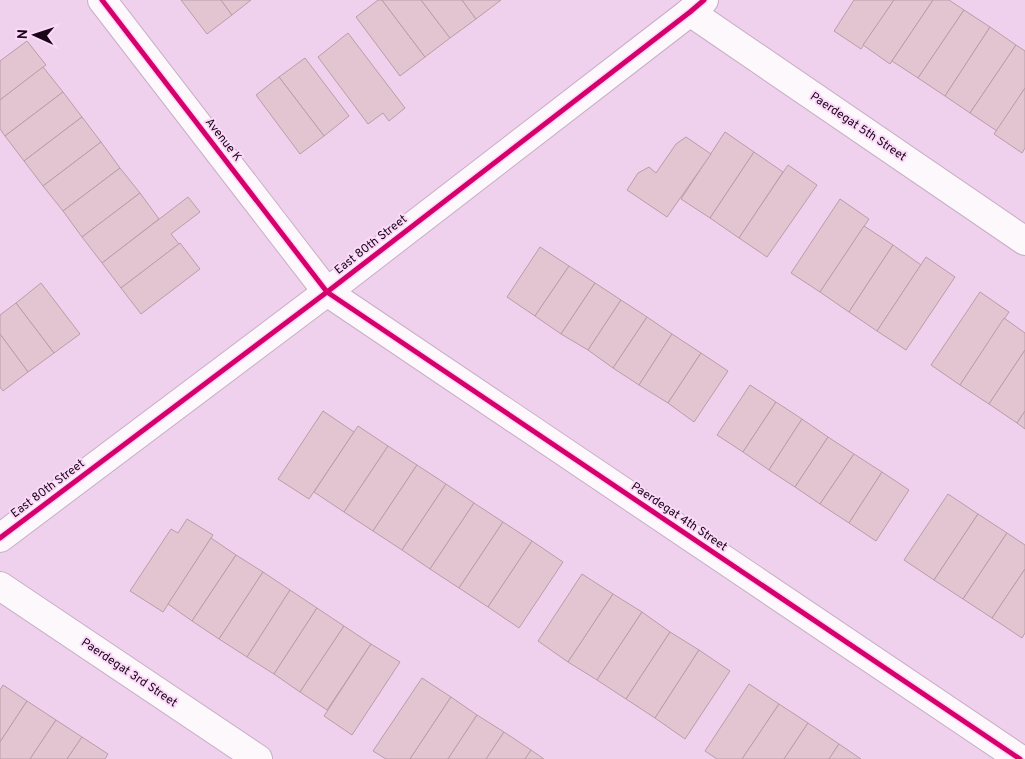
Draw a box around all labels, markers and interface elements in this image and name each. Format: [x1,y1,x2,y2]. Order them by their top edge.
north arrow [10,10,60,60]
text: N [15,29,32,40]
street label: Paerdegat 5th Street [807,89,909,165]
street label: Avenue K [201,115,245,165]
street label: East 80th Street [331,212,411,278]
street label: East 80th Street [8,456,88,522]
street label: Paerdegat 4th Street [628,479,730,555]
street label: Paerdegat 3rd Street [78,635,180,711]

